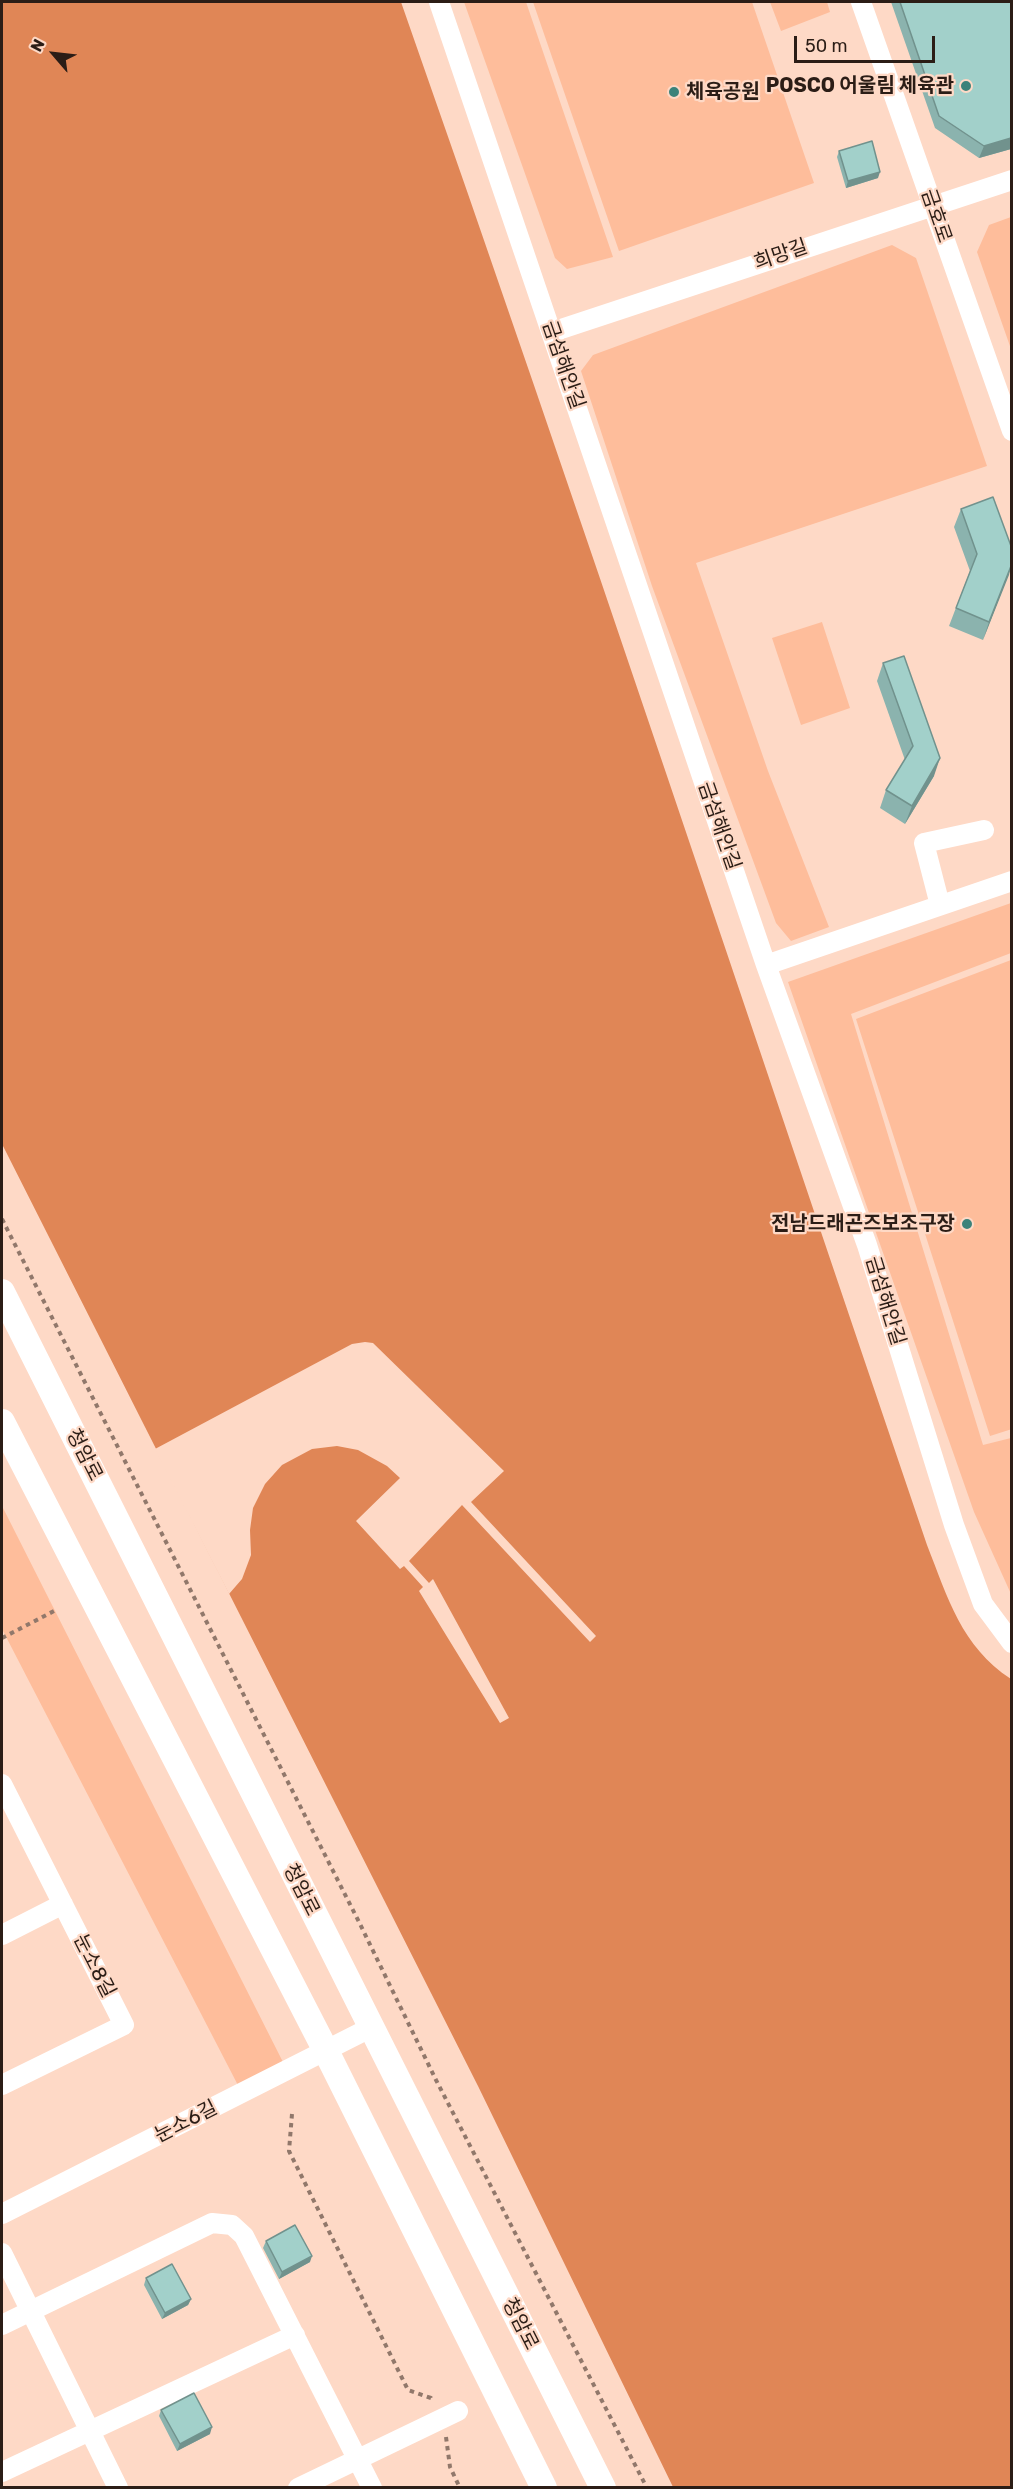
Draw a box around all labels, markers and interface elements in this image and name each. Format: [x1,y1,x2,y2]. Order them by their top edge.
north arrow [24,24,84,84]
scale bar [797,24,938,62]
text: 50 m [805,35,848,57]
text: N [27,36,49,55]
place label: POSCO 어울림 체육관 [766,74,954,98]
marker: POSCO 어울림 체육관 [959,79,973,93]
place label: 체육공원 [686,80,760,104]
marker: 체육공원 [667,85,681,99]
street label: 금호로 [916,186,956,246]
street label: 희망길 [751,235,811,275]
street label: 금섬해안길 [537,318,589,412]
street label: 금섬해안길 [693,779,745,873]
place label: 전남드래곤즈보조구장 [771,1212,955,1236]
marker: 전남드래곤즈보조구장 [960,1217,974,1231]
street label: 금섬해안길 [860,1254,910,1348]
street label: 청암로 [61,1425,107,1485]
street label: 청암로 [278,1860,324,1920]
street label: 눈소8길 [68,1930,120,2002]
street label: 눈소6길 [151,2096,221,2148]
street label: 청암로 [497,2294,543,2354]

